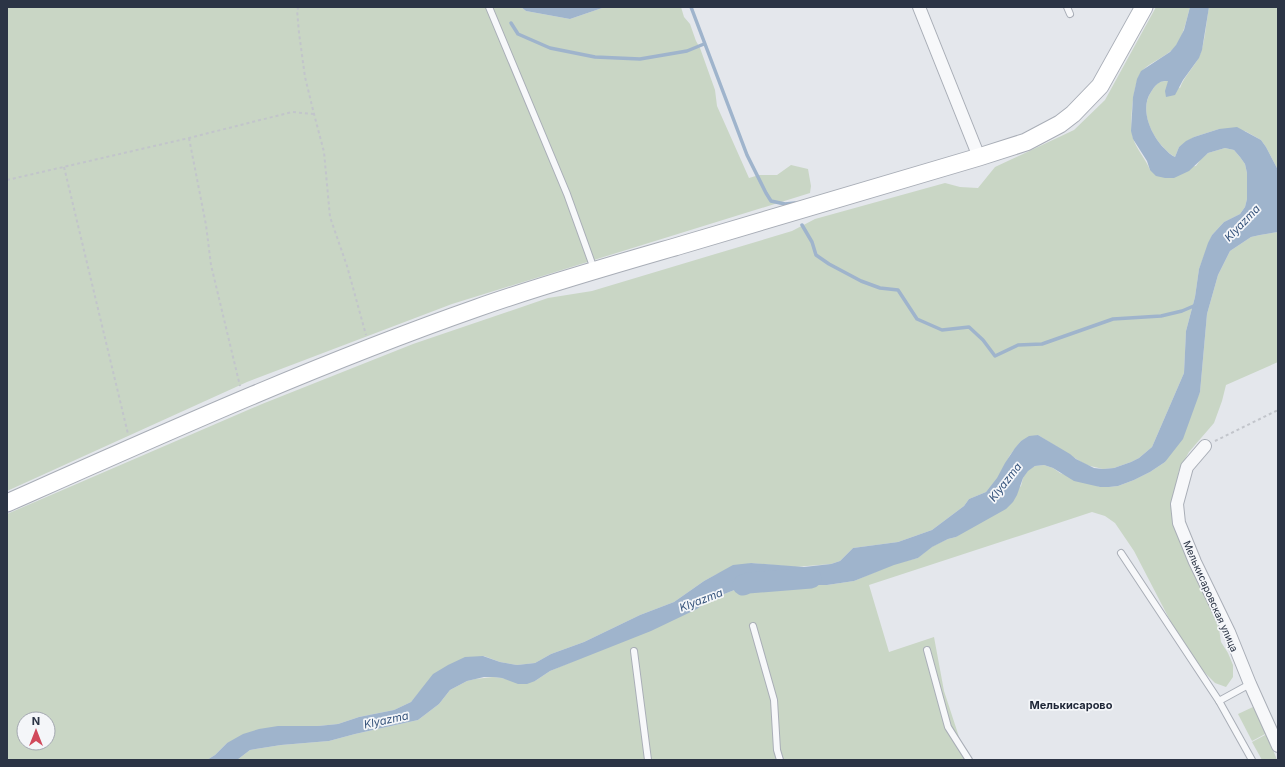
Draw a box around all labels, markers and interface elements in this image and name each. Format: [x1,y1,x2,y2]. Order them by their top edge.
water label: Klyazma [1221,202,1263,244]
water label: Klyazma [986,460,1025,504]
street label: Мелькисаровская улица [1181,539,1241,653]
water label: Klyazma [677,585,725,615]
district label: Мелькисарово [1030,698,1113,712]
water label: Klyazma [362,708,410,732]
north arrow [16,711,56,751]
text: N [32,714,40,728]

